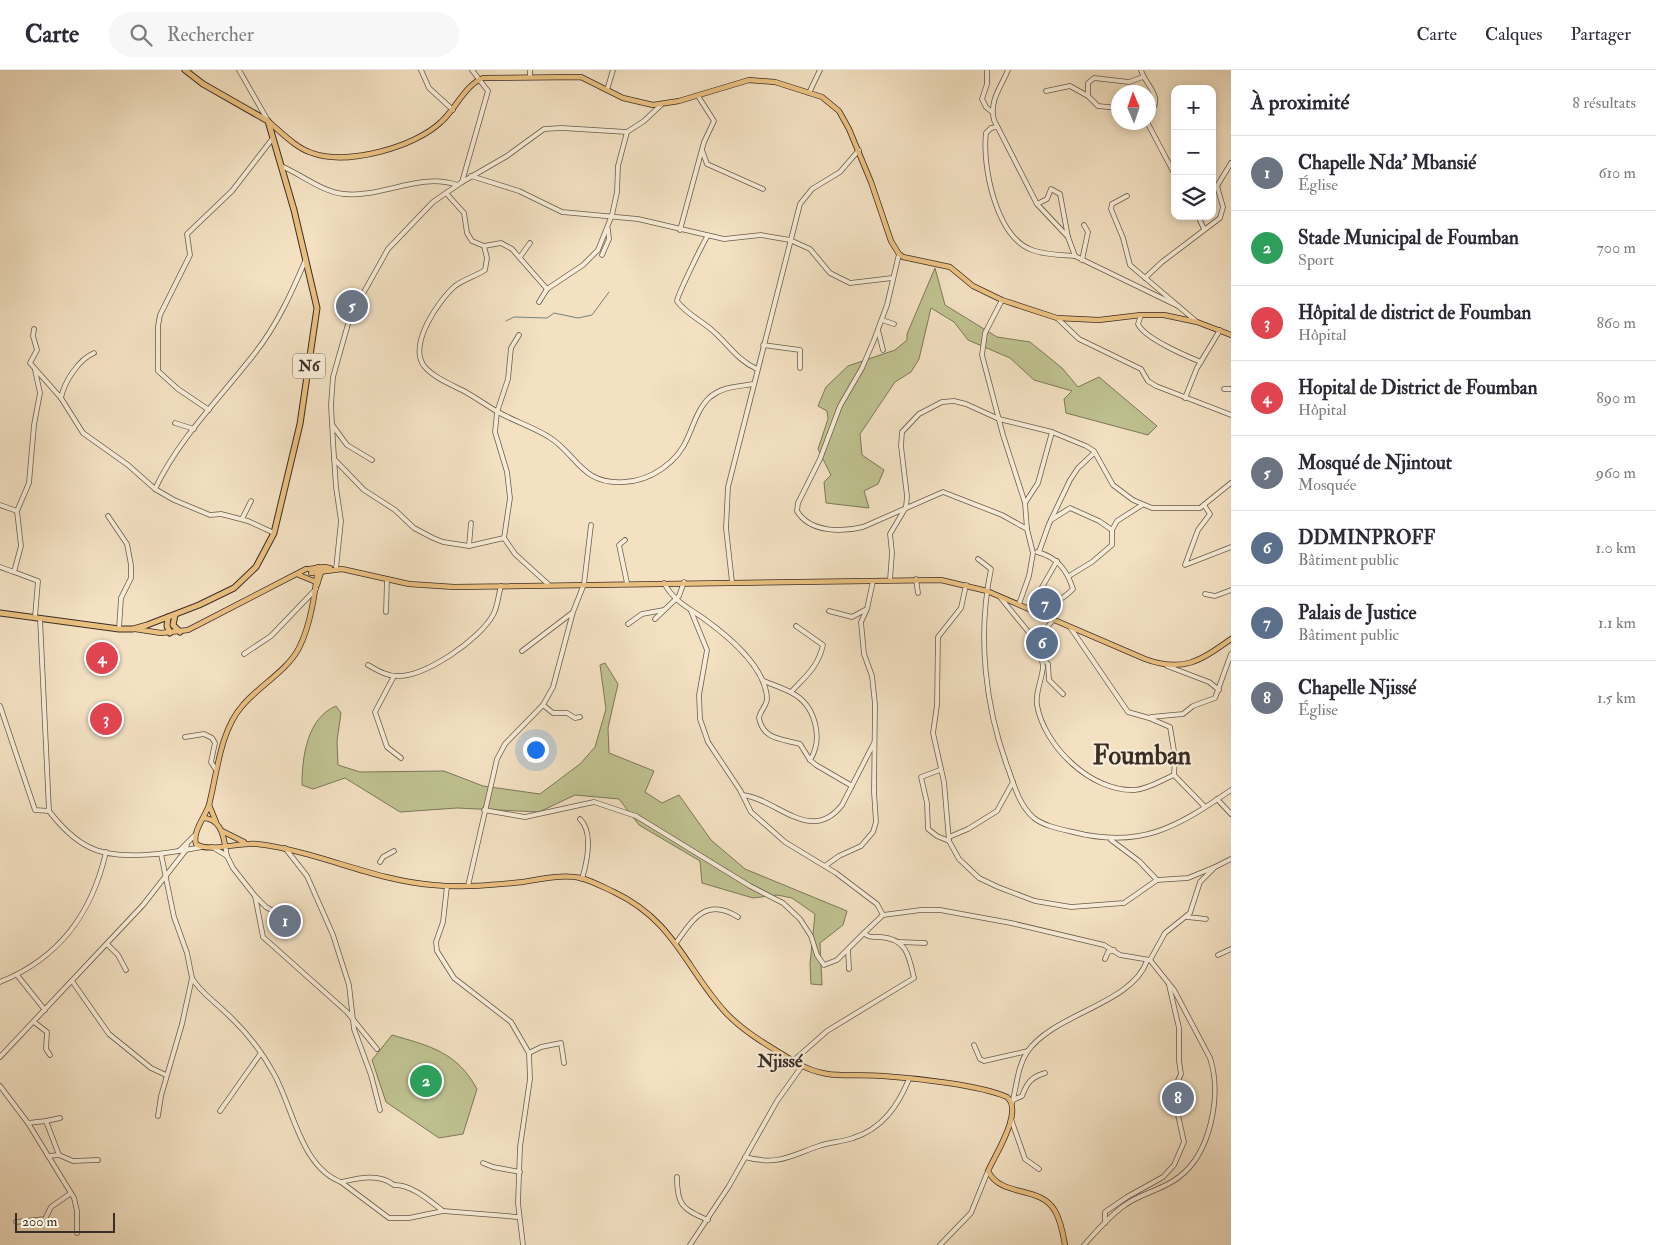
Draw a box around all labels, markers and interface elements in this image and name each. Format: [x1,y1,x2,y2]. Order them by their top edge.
search box [109,12,459,57]
text: Carte [25,19,79,50]
icon: search [127,21,155,49]
text: Rechercher [167,23,254,47]
text: Carte [1416,23,1457,46]
text: Calques [1485,23,1542,46]
text: Partager [1570,23,1631,46]
north arrow [1111,85,1156,130]
map controls [1171,85,1216,220]
button: + [1171,85,1216,130]
text: À proximité [1251,89,1349,116]
text: 8 résultats [1572,93,1636,113]
button: − [1171,130,1216,175]
text: Chapelle Nda' Mbansié [1298,151,1476,175]
text: 1 [1264,163,1270,183]
text: 610 m [1598,163,1636,183]
button: layers [1171,175,1216,220]
text: Église [1298,175,1338,195]
text: Stade Municipal de Foumban [1298,226,1519,250]
text: 2 [1263,238,1271,258]
text: 700 m [1597,238,1636,258]
text: Sport [1298,250,1334,270]
pin: 5 [336,287,368,325]
text: Hôpital de district de Foumban [1298,301,1531,325]
text: 3 [1264,313,1270,333]
text: 860 m [1596,313,1636,333]
text: Hôpital [1298,325,1347,345]
road number: N6 [293,354,325,378]
text: Hopital de District de Foumban [1298,376,1537,400]
text: 4 [1263,388,1271,408]
text: 890 m [1596,388,1636,408]
text: Hôpital [1298,400,1347,420]
text: Mosqué de Njintout [1298,451,1452,475]
text: 5 [1263,463,1271,483]
text: 960 m [1596,463,1636,483]
text: Mosquée [1298,475,1356,495]
text: DDMINPROFF [1298,526,1435,550]
text: 6 [1263,538,1271,558]
text: 1.0 km [1596,538,1636,558]
text: Bâtiment public [1298,550,1399,570]
pin: 7 [1029,585,1061,623]
text: Palais de Justice [1298,601,1416,625]
text: 7 [1263,613,1271,633]
text: 1.1 km [1598,613,1636,633]
pin: 6 [1026,624,1058,662]
text: Bâtiment public [1298,625,1399,645]
pin: 4 [86,639,118,677]
text: Chapelle Njissé [1298,676,1416,700]
text: 8 [1263,688,1271,708]
text: 1.5 km [1597,688,1636,708]
pin: 3 [90,700,122,738]
text: Église [1298,700,1338,720]
your location [523,737,549,763]
district label: Foumban [1093,740,1192,772]
pin: 1 [269,902,301,940]
district label: Njissé [757,1050,803,1073]
pin: 2 [410,1062,442,1100]
pin: 8 [1162,1079,1194,1117]
scale bar [15,1210,115,1233]
text: 200 m [22,1213,57,1230]

